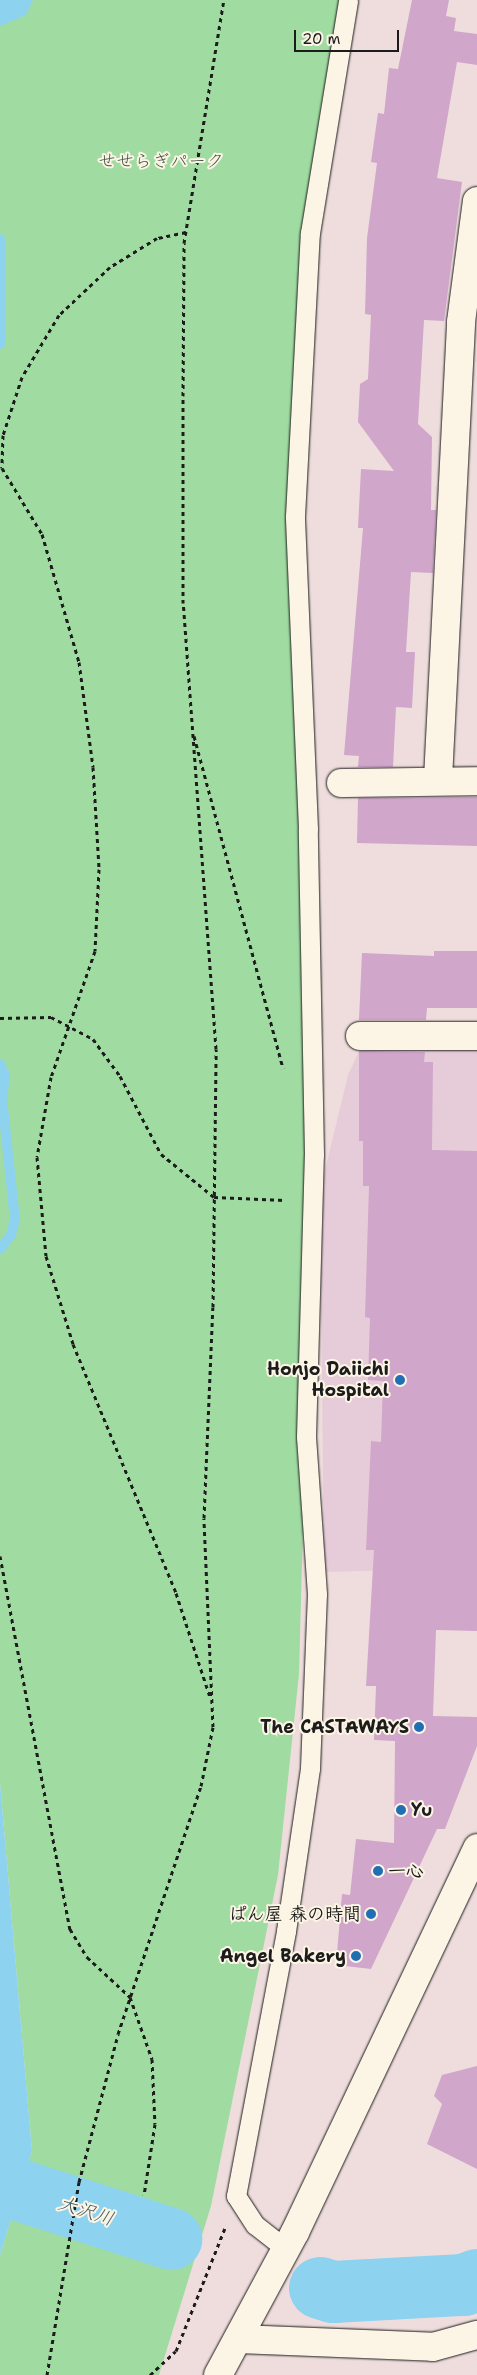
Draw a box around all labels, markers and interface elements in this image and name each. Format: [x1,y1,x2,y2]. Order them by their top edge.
scale bar [297,20,402,52]
text: 20 m [302,29,341,49]
park label: せせらぎパーク [98,150,224,172]
place label: Honjo Daiichi Hospital [267,1359,389,1402]
marker: Honjo Daiichi Hospital [393,1373,407,1387]
place label: The CASTAWAYS [260,1716,409,1738]
marker: The CASTAWAYS [413,1721,425,1733]
place label: Yu [411,1799,432,1821]
marker: Yu [395,1804,407,1816]
place label: 一心 [388,1860,424,1882]
marker: 一心 [372,1865,384,1877]
place label: ぱん屋 森の時間 [229,1903,361,1925]
marker: ぱん屋 森の時間 [365,1908,377,1920]
place label: Angel Bakery [220,1945,346,1967]
marker: Angel Bakery [350,1950,362,1962]
water label: 大沢川 [55,2191,117,2231]

